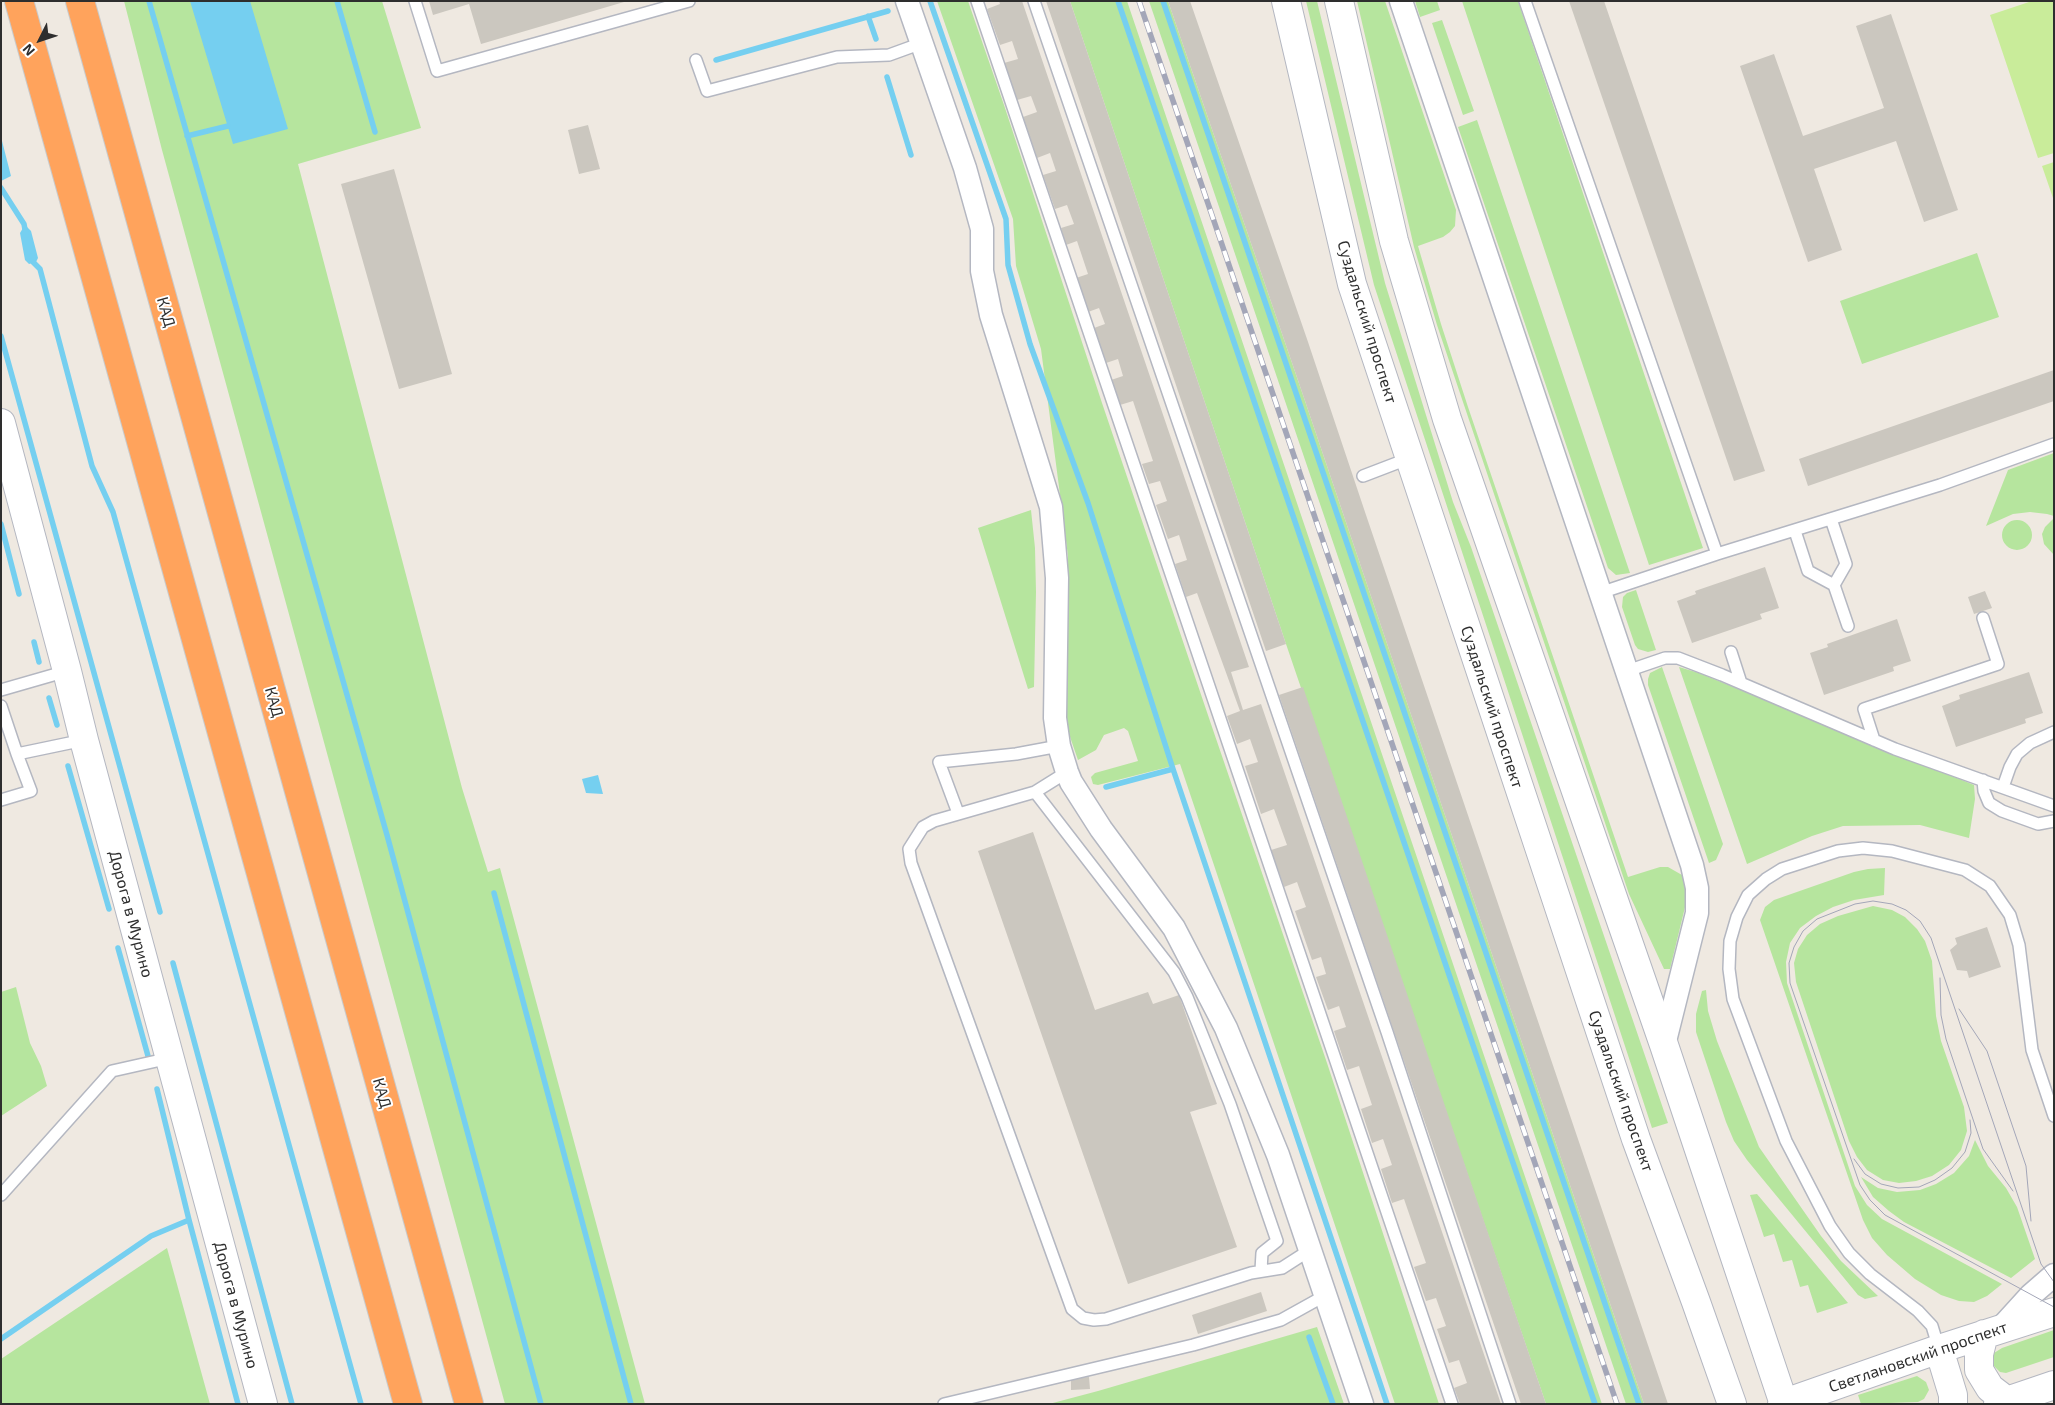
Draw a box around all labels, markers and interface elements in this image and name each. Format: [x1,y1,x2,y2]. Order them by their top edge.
north arrow [15,15,65,65]
text: N [19,41,38,60]
street label: Суздальский проспект [1333,238,1401,406]
street label: КАД [153,295,179,329]
street label: Суздальский проспект [1457,623,1527,791]
street label: КАД [261,685,287,719]
street label: Дорога в Мурино [105,848,157,980]
street label: Суздальский проспект [1584,1008,1658,1174]
street label: КАД [369,1076,395,1110]
street label: Дорога в Мурино [210,1239,262,1371]
street label: Светлановский проспект [1826,1317,2010,1397]

